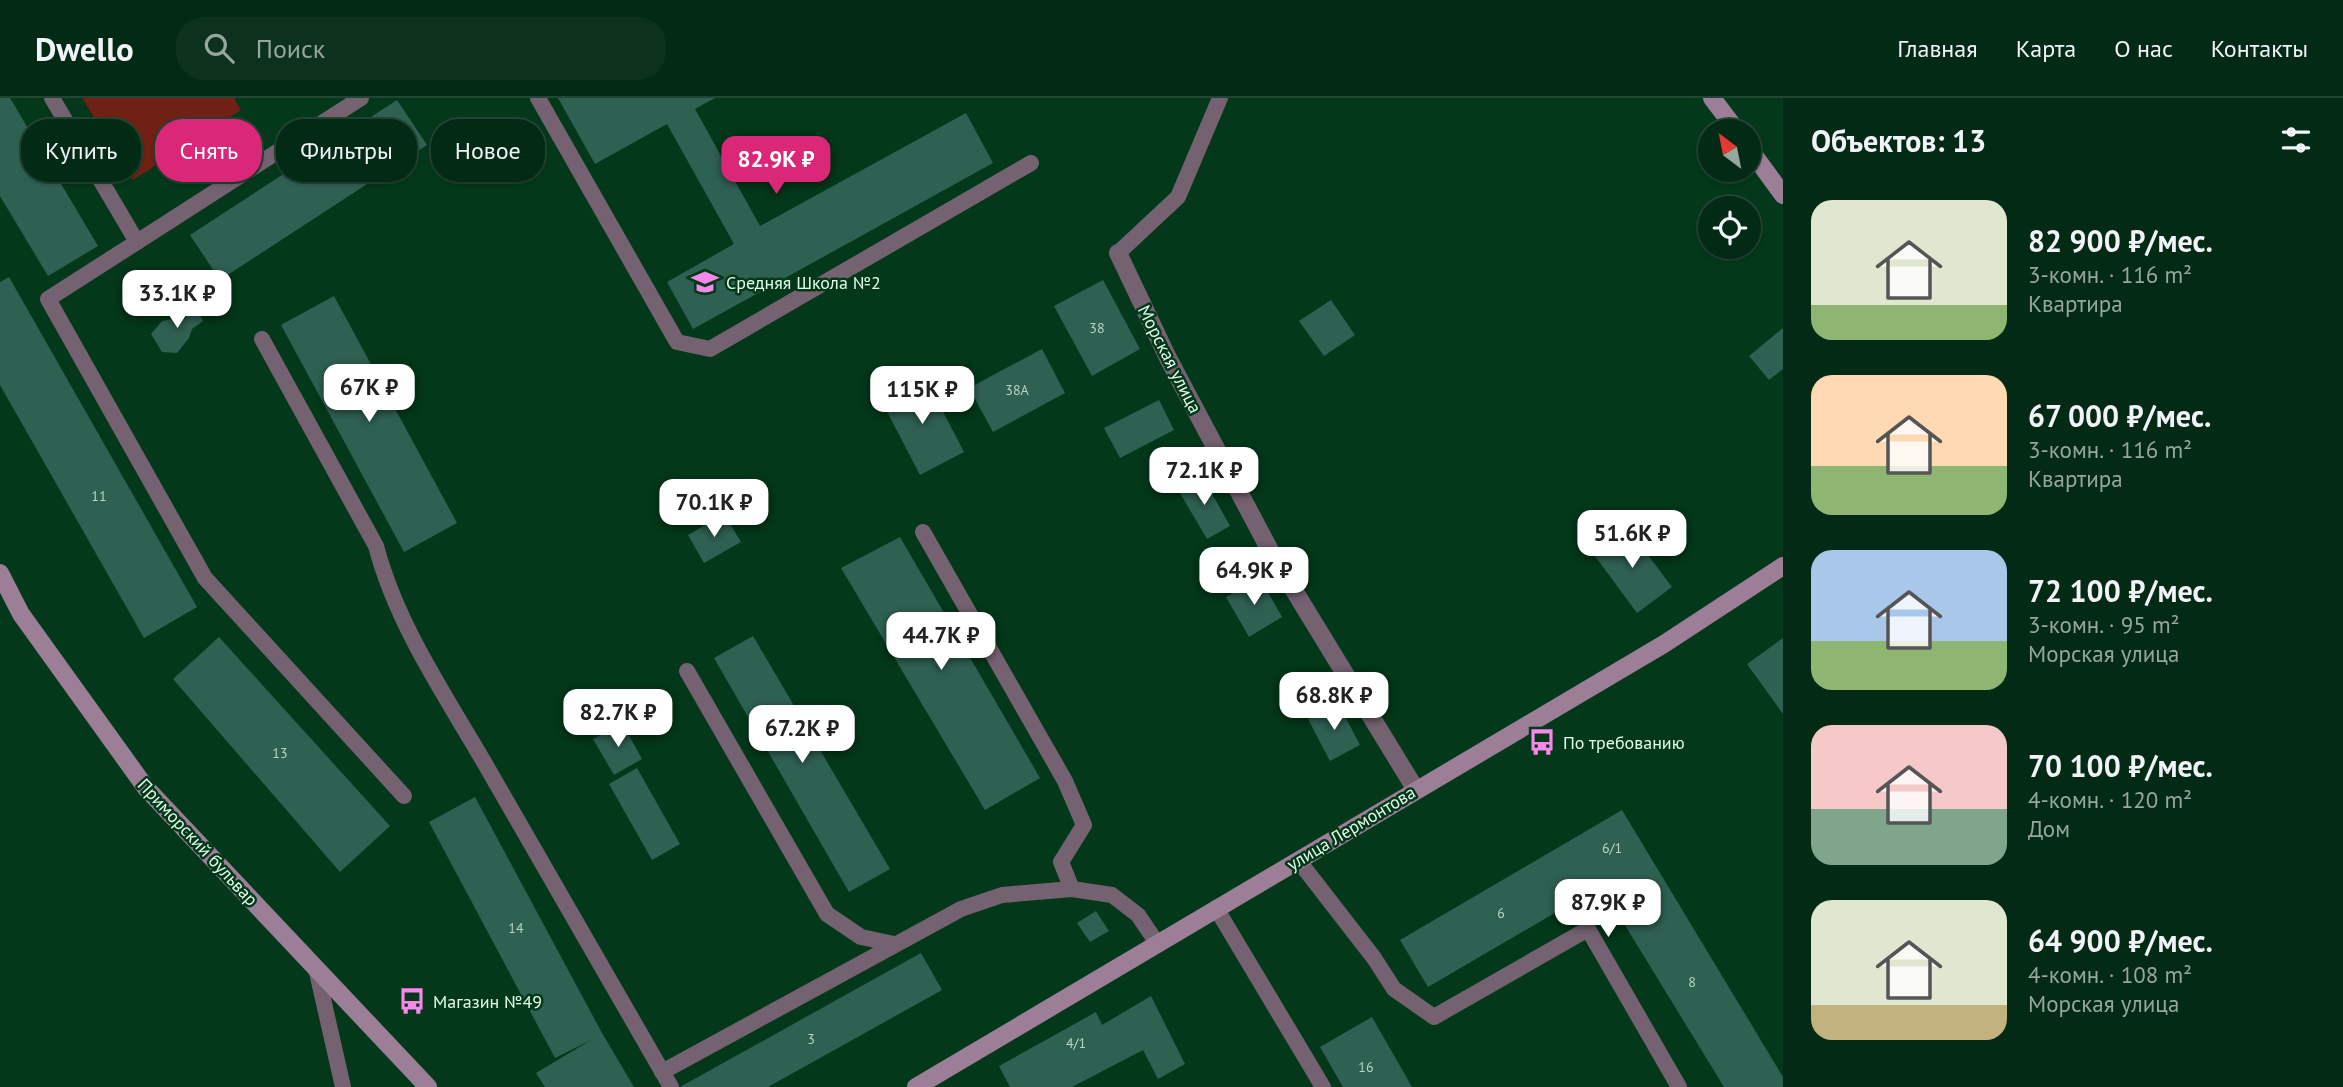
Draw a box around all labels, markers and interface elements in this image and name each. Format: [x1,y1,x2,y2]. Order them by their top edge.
search box [176,17,666,80]
text: Dwello [35,27,134,70]
icon: search [200,29,238,67]
text: Поиск [256,32,325,65]
text: Главная [1897,33,1978,64]
text: Карта [2016,33,2076,64]
text: О нас [2114,33,2173,64]
text: Контакты [2211,33,2308,64]
chip: Купить [21,119,141,182]
chip: Снять [155,119,262,182]
chip: Фильтры [276,119,417,182]
chip: Новое [431,119,545,182]
north arrow [1698,119,1760,182]
map controls [1698,119,1761,259]
text: Объектов: 13 [1811,121,1986,160]
icon: filters [2277,121,2315,159]
pin: 82.9K ₽ [711,136,841,196]
text: 82.9K ₽ [737,144,815,173]
button: locate [1698,196,1761,259]
text: 82 900 ₽/мес. [2028,221,2213,260]
icon: home [1867,228,1951,312]
text: 3-комн. · 116 m² [2028,260,2192,289]
school or university icon: Средняя Школа №2 [690,267,720,297]
pin: 33.1K ₽ [112,271,242,330]
place label: Средняя Школа №2 [726,271,881,294]
text: 33.1K ₽ [138,278,216,307]
text: Квартира [2028,289,2123,318]
street label: Морская улица [1133,301,1207,417]
house number: 38 [1089,319,1105,337]
pin: 67K ₽ [320,364,418,424]
pin: 115K ₽ [865,366,979,426]
text: 67K ₽ [340,372,398,401]
text: 115K ₽ [886,374,958,403]
house number: 38А [1005,381,1030,399]
text: 67 000 ₽/мес. [2028,396,2211,435]
icon: home [1867,403,1951,487]
text: 3-комн. · 116 m² [2028,435,2192,464]
pin: 72.1K ₽ [1139,448,1269,507]
text: 72.1K ₽ [1165,455,1243,484]
text: Квартира [2028,464,2123,493]
pin: 70.1K ₽ [649,480,779,539]
house number: 11 [91,487,107,505]
text: 70.1K ₽ [675,487,753,516]
pin: 51.6K ₽ [1567,510,1697,570]
text: 51.6K ₽ [1593,518,1671,547]
pin: 64.9K ₽ [1189,547,1319,607]
text: 64.9K ₽ [1215,555,1293,584]
text: 72 100 ₽/мес. [2028,571,2213,610]
icon: home [1867,578,1951,662]
text: 3-комн. · 95 m² [2028,610,2180,639]
pin: 44.7K ₽ [876,612,1006,672]
text: 44.7K ₽ [902,620,980,649]
text: Морская улица [2028,639,2179,668]
pin: 68.8K ₽ [1269,672,1399,732]
text: 68.8K ₽ [1295,680,1373,709]
pin: 82.7K ₽ [553,690,683,749]
text: 82.7K ₽ [579,697,657,726]
pin: 67.2K ₽ [737,706,867,765]
text: 67.2K ₽ [765,713,839,742]
bus stop icon: По требованию [1527,727,1557,757]
place label: По требованию [1563,731,1685,754]
house number: 13 [272,744,288,762]
text: 70 100 ₽/мес. [2028,746,2213,785]
icon: home [1867,753,1951,837]
street label: Приморский бульвар [133,773,263,911]
street label: улица Лермонтова [1283,781,1419,875]
text: 4-комн. · 120 m² [2028,785,2192,814]
text: Дом [2028,814,2070,843]
house number: 6/1 [1602,839,1622,857]
pin: 87.9K ₽ [1543,880,1673,939]
text: 87.9K ₽ [1571,887,1645,916]
house number: 6 [1497,904,1505,922]
house number: 14 [508,919,524,937]
text: 64 900 ₽/мес. [2028,921,2213,960]
icon: home [1867,928,1951,1012]
text: 4-комн. · 108 m² [2028,960,2192,989]
house number: 8 [1688,973,1696,991]
bus stop icon: Магазин №49 [397,986,427,1016]
text: Морская улица [2028,989,2179,1018]
place label: Магазин №49 [433,990,542,1013]
house number: 3 [807,1030,815,1048]
house number: 4/1 [1066,1034,1086,1052]
house number: 16 [1358,1058,1374,1076]

